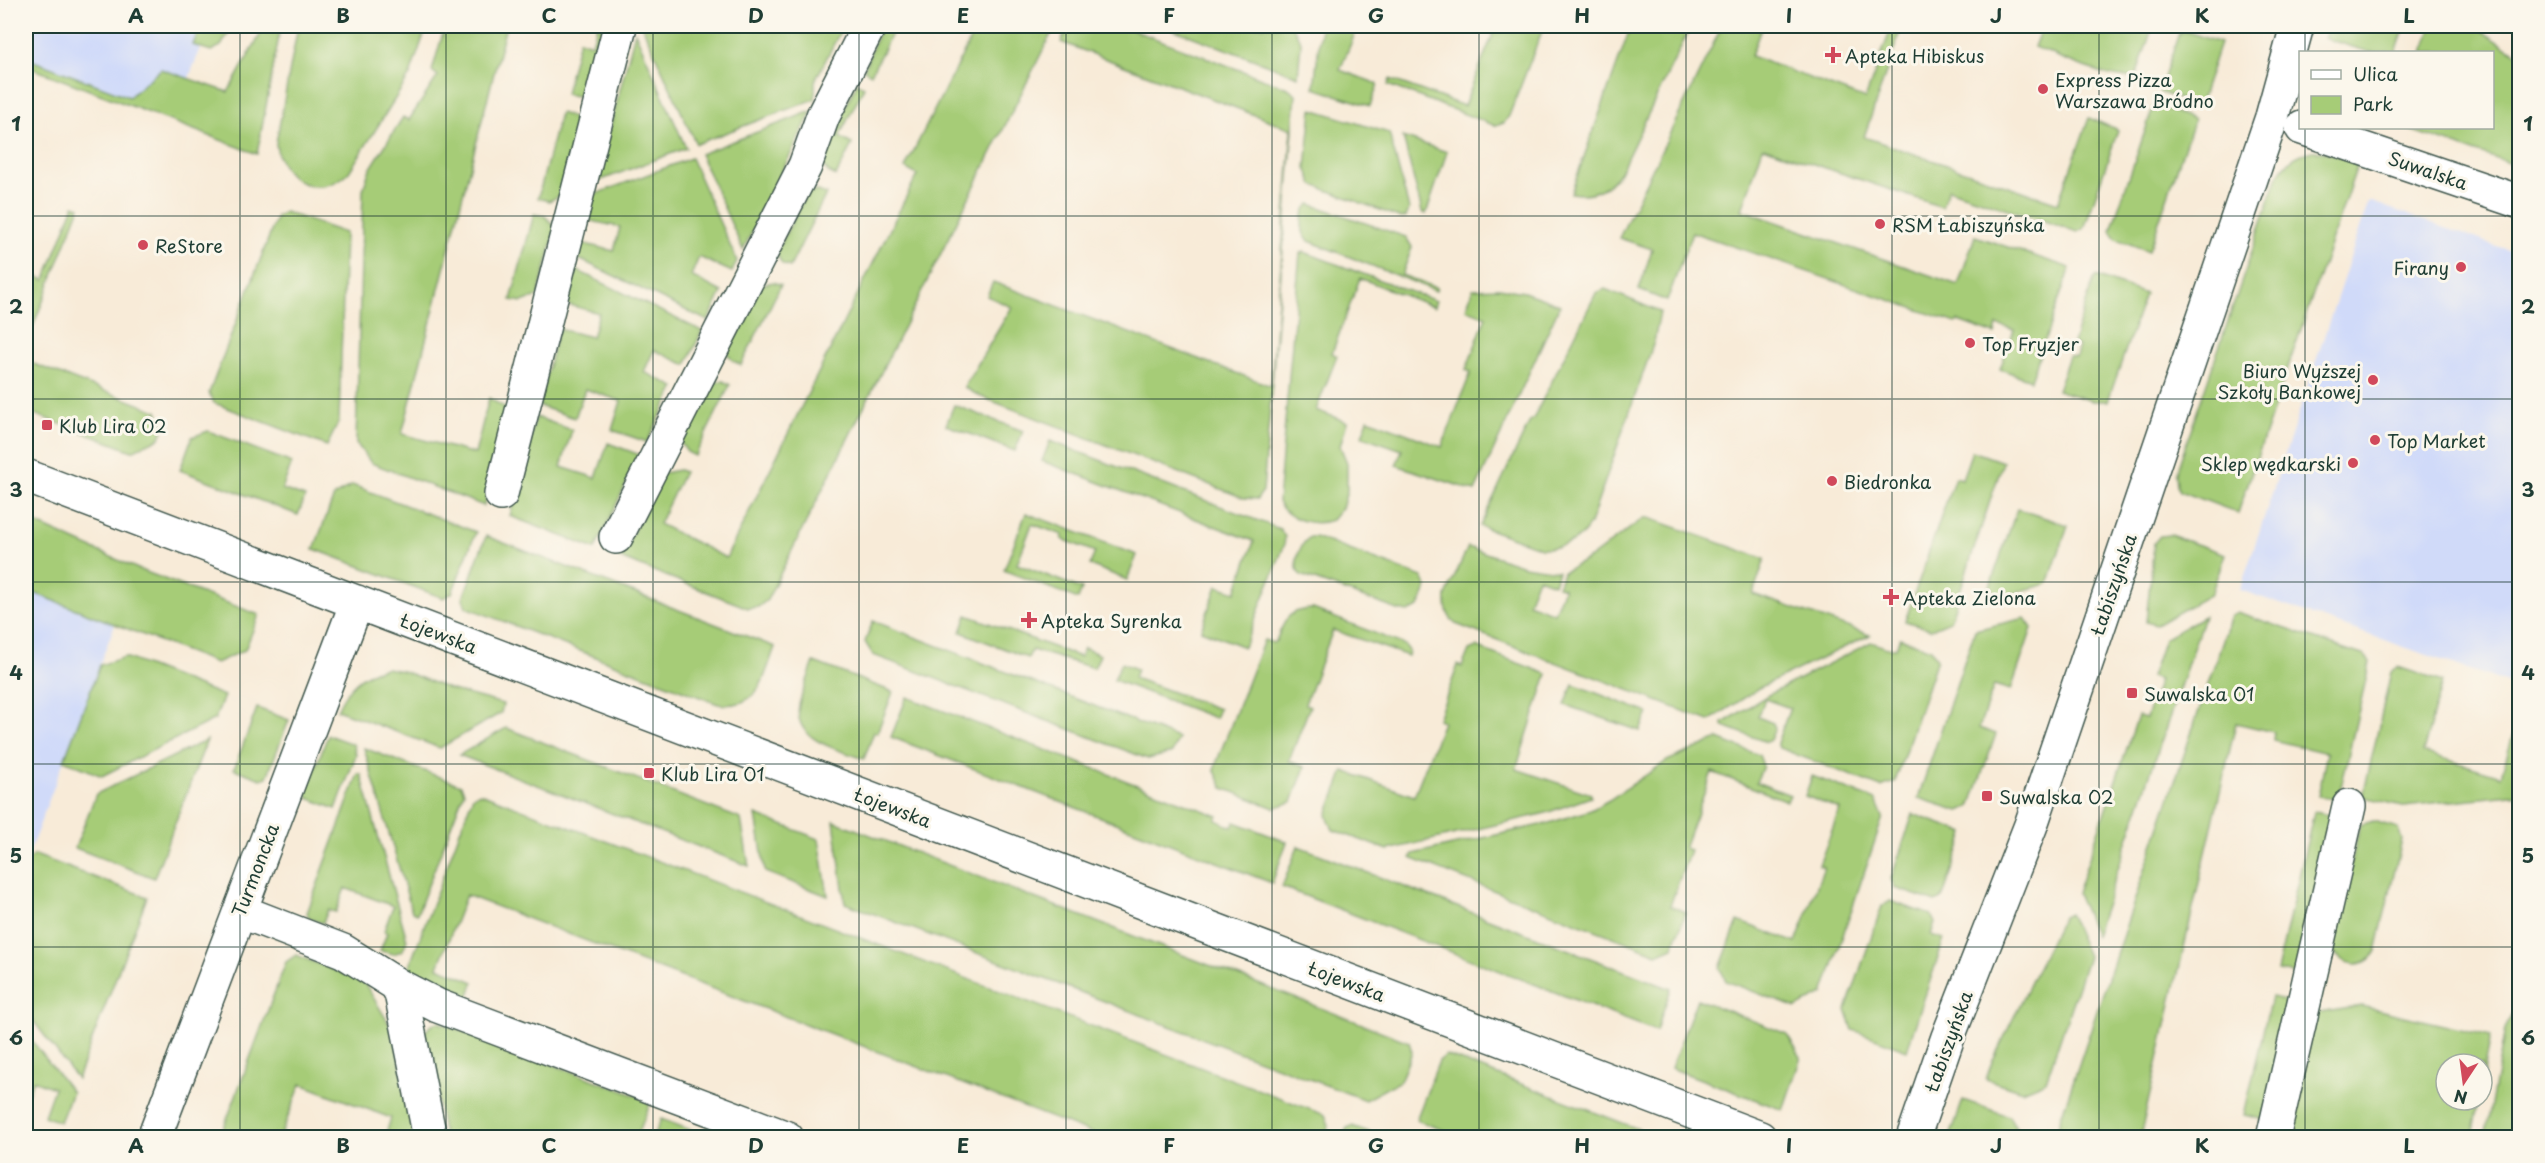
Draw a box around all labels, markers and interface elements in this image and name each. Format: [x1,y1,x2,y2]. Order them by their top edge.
text: A [128,0,144,30]
text: B [336,0,350,30]
text: C [541,0,557,30]
text: D [748,0,764,30]
text: E [957,0,969,30]
text: F [1163,0,1175,30]
text: G [1368,0,1384,30]
text: H [1574,0,1590,30]
text: I [1786,0,1792,30]
text: J [1990,0,2002,30]
text: K [2195,0,2210,30]
text: L [2403,0,2415,30]
place label: Apteka Hibiskus [1845,42,1984,69]
marker: Apteka Hibiskus [1826,48,1840,62]
legend [2299,51,2494,129]
text: Ulica [2353,60,2398,87]
place label: Express Pizza Warszawa Bródno [2055,66,2214,114]
marker: Express Pizza Warszawa Bródno [2036,82,2050,96]
text: Park [2353,90,2393,117]
text: 1 [11,108,21,138]
text: 1 [2523,108,2533,138]
street label: Suwalska [2385,144,2472,196]
place label: RSM Łabiszyńska [1892,211,2045,238]
marker: RSM Łabiszyńska [1873,217,1887,231]
place label: ReStore [155,232,223,259]
marker: ReStore [136,238,150,252]
place label: Firany [2394,254,2449,281]
marker: Firany [2454,260,2468,274]
text: 2 [9,291,23,321]
text: 2 [2521,291,2535,321]
place label: Top Fryzjer [1982,330,2080,357]
marker: Top Fryzjer [1963,336,1977,350]
place label: Biuro Wyższej Szkoły Bankowej [2217,357,2361,405]
marker: Biuro Wyższej Szkoły Bankowej [2366,373,2380,387]
place label: Klub Lira 02 [59,412,167,439]
marker: Klub Lira 02 [40,418,54,432]
place label: Top Market [2387,427,2486,454]
marker: Top Market [2368,433,2382,447]
place label: Sklep wędkarski [2201,450,2341,477]
marker: Sklep wędkarski [2346,456,2360,470]
place label: Biedronka [1844,468,1932,495]
text: 3 [9,474,23,504]
marker: Biedronka [1825,474,1839,488]
text: 3 [2521,474,2535,504]
street label: Łabiszyńska [2083,529,2143,639]
place label: Apteka Zielona [1903,584,2036,611]
marker: Apteka Zielona [1884,590,1898,604]
street label: Łojewska [396,606,482,660]
place label: Apteka Syrenka [1041,607,1182,634]
marker: Apteka Syrenka [1022,613,1036,627]
text: 4 [9,657,23,687]
text: 4 [2521,657,2535,687]
place label: Suwalska 01 [2144,680,2254,707]
marker: Suwalska 01 [2125,686,2139,700]
place label: Klub Lira 01 [661,760,765,787]
marker: Klub Lira 01 [642,766,656,780]
street label: Łojewska [850,780,936,834]
place label: Suwalska 02 [1999,783,2113,810]
marker: Suwalska 02 [1980,789,1994,803]
street label: Turmoncka [225,818,286,921]
text: 5 [10,840,22,870]
text: 5 [2522,840,2534,870]
street label: Łojewska [1304,954,1390,1008]
street label: Łabiszyńska [1917,986,1979,1096]
text: 6 [9,1022,23,1052]
text: 6 [2521,1022,2535,1052]
north arrow [2434,1052,2494,1112]
text: N [2452,1084,2469,1111]
text: A [128,1130,144,1160]
text: B [336,1130,350,1160]
text: C [541,1130,557,1160]
text: D [748,1130,764,1160]
text: E [957,1130,969,1160]
text: F [1163,1130,1175,1160]
text: G [1368,1130,1384,1160]
text: H [1574,1130,1590,1160]
text: I [1786,1130,1792,1160]
text: J [1990,1130,2002,1160]
text: K [2195,1130,2210,1160]
text: L [2403,1130,2415,1160]

